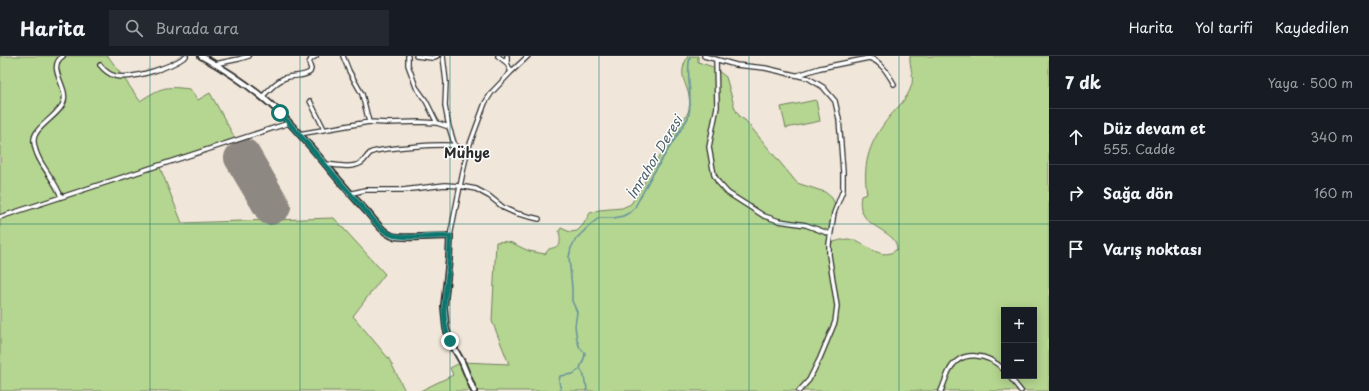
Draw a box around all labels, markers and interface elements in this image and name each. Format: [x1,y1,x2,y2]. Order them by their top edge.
search box [109,10,389,46]
text: Harita [20,14,85,42]
text: Burada ara [155,16,239,39]
icon: search [123,17,145,39]
text: Harita [1129,17,1173,38]
text: Yol tarifi [1195,17,1253,38]
text: Kaydedilen [1275,17,1349,38]
text: 7 dk [1065,69,1101,95]
text: Yaya · 500 m [1268,73,1353,92]
route start [271,104,289,122]
water label: İmrahor Deresi [622,110,687,202]
text: Düz devam et [1103,116,1206,139]
icon: ahead [1065,126,1087,148]
text: 340 m [1310,127,1353,146]
text: 555. Cadde [1103,139,1175,158]
district label: Mühye [444,142,490,163]
text: Sağa dön [1103,181,1173,204]
icon: right [1065,182,1087,204]
text: 160 m [1314,183,1353,202]
text: Varış noktası [1103,237,1202,260]
icon: arrive [1065,238,1087,260]
map controls [1001,307,1037,379]
button: + [1001,307,1037,343]
route end [441,332,459,350]
button: − [1001,343,1037,379]

